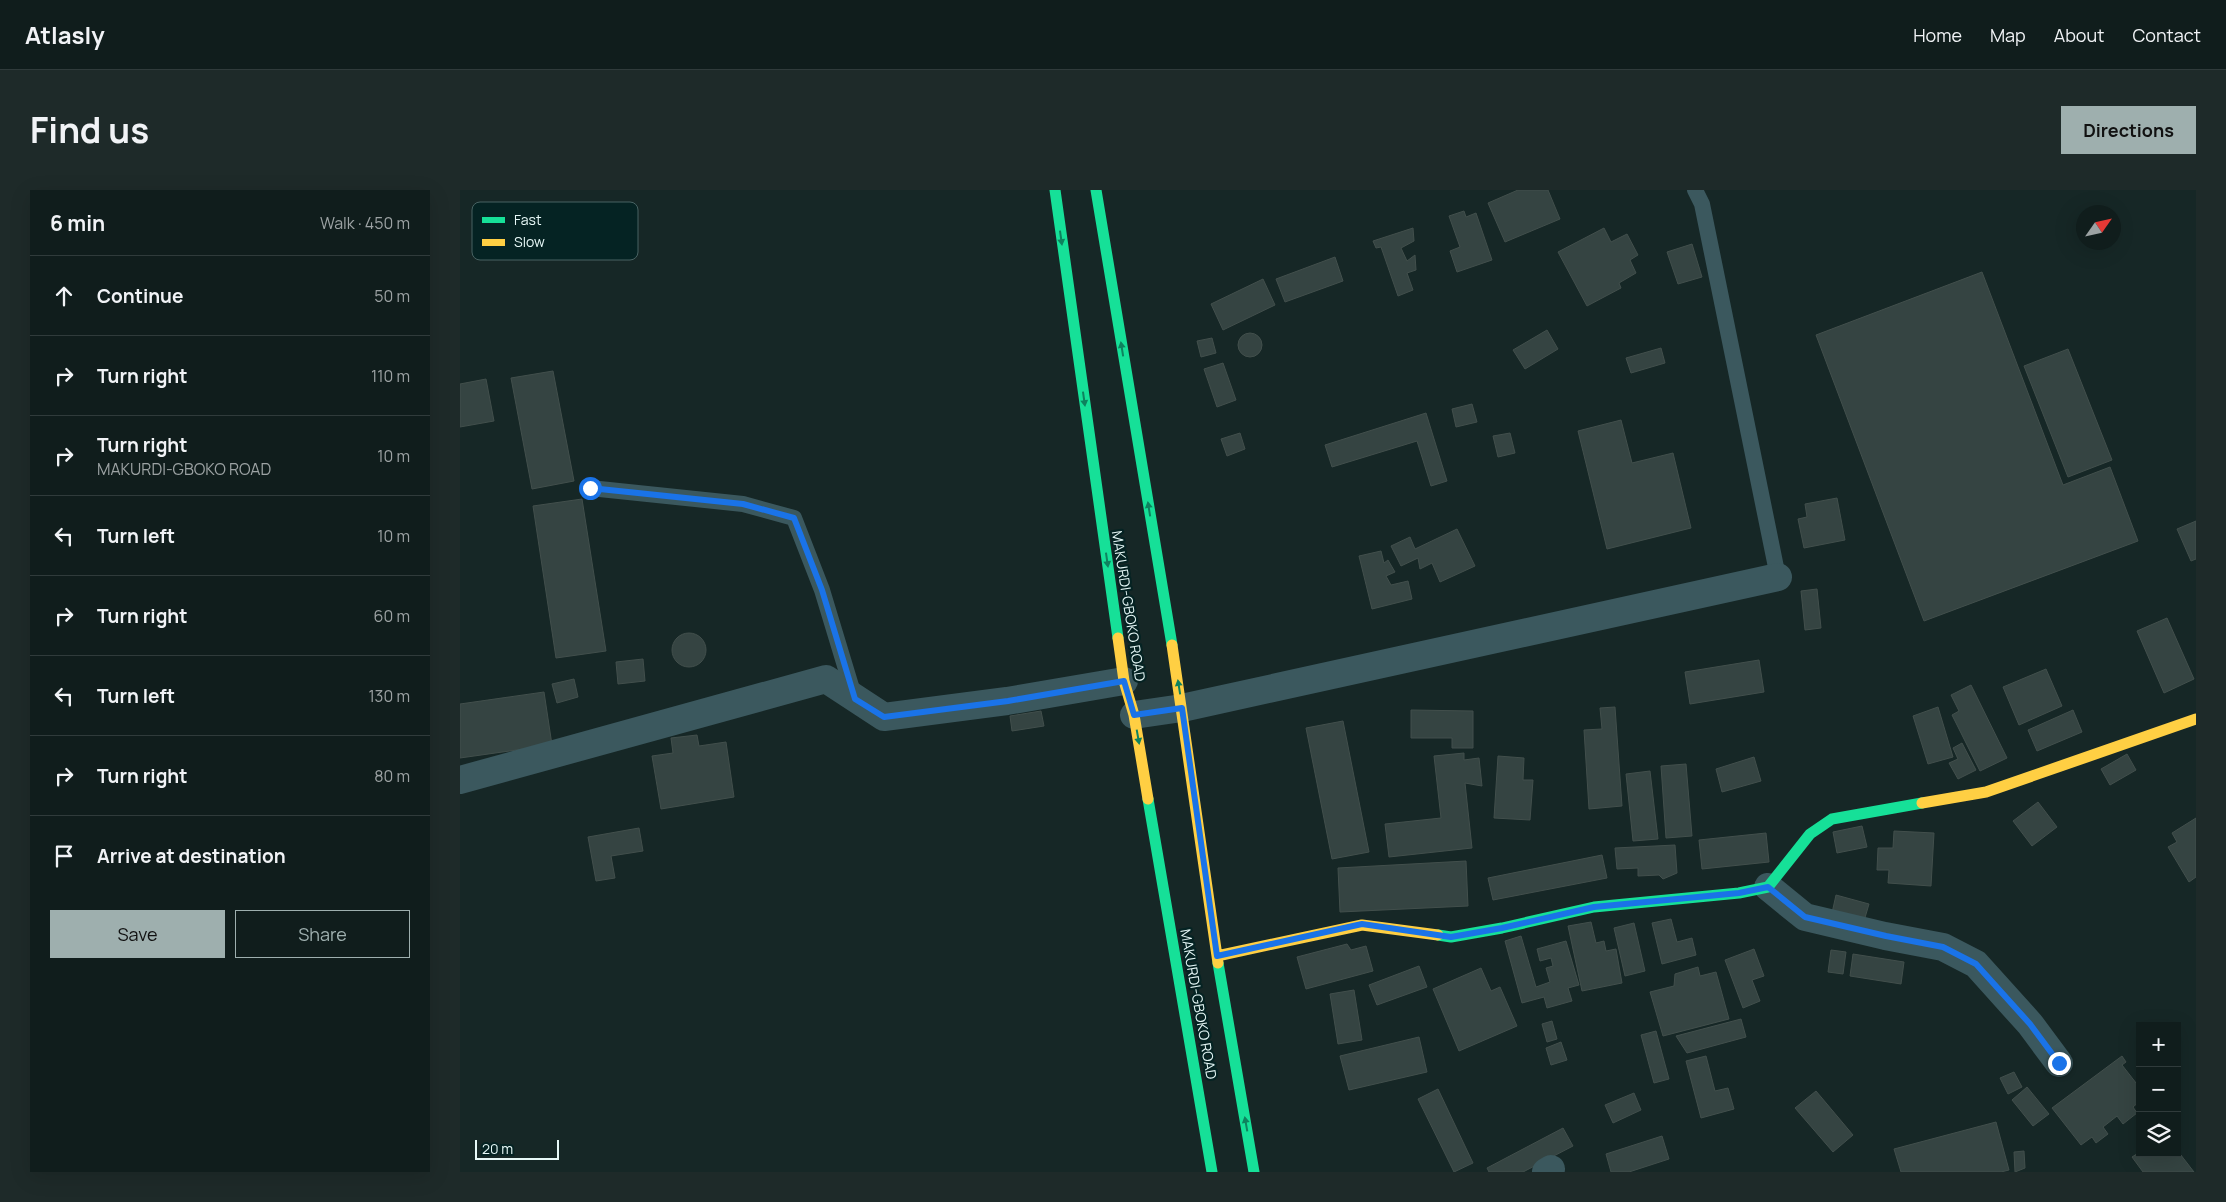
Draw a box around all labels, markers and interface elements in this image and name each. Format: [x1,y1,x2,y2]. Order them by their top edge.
text: Atlasly [25,18,105,51]
text: Home [1913,23,1962,47]
text: Map [1990,23,2026,47]
text: About [2054,23,2104,47]
text: Contact [2132,23,2201,47]
text: Find us [30,106,149,154]
button: Directions [2061,106,2196,154]
legend [472,202,638,260]
north arrow [2076,205,2121,250]
text: 6 min [50,209,105,237]
text: Fast [514,210,542,229]
text: Walk · 450 m [320,212,410,234]
one-way arrow [1058,231,1066,247]
text: Slow [514,232,545,251]
icon: ahead [50,282,78,310]
text: Continue [97,283,183,309]
text: 50 m [374,285,410,307]
one-way arrow [1118,340,1126,356]
icon: right [50,362,78,390]
text: Turn right [97,363,187,389]
text: 110 m [371,365,410,387]
one-way arrow [1080,392,1088,408]
text: Turn right [97,432,187,458]
icon: right [50,442,78,470]
text: 10 m [377,445,410,467]
text: MAKURDI-GBOKO ROAD [97,458,271,480]
route start [579,477,602,500]
one-way arrow [1145,501,1153,517]
icon: left [50,522,78,550]
text: Turn left [97,523,175,549]
text: 10 m [377,525,410,547]
street label: MAKURDI-GBOKO ROAD [1108,529,1150,683]
one-way arrow [1103,552,1111,568]
icon: right [50,602,78,630]
text: Turn right [97,603,187,629]
text: 60 m [374,605,410,627]
one-way arrow [1174,678,1182,694]
icon: left [50,682,78,710]
text: Turn left [97,683,175,709]
text: 130 m [368,685,410,707]
one-way arrow [1134,729,1142,745]
icon: right [50,762,78,790]
text: Turn right [97,763,187,789]
text: 80 m [374,765,410,787]
icon: arrive [50,842,78,870]
text: Arrive at destination [97,843,286,869]
button: Save [50,910,225,958]
button: Share [235,910,410,958]
street label: MAKURDI-GBOKO ROAD [1176,927,1222,1081]
map controls [2136,1022,2181,1157]
button: + [2136,1022,2181,1067]
route end [2048,1052,2071,1075]
button: − [2136,1067,2181,1112]
button: layers [2136,1112,2181,1157]
one-way arrow [1241,1116,1249,1132]
scale bar [475,1137,559,1160]
text: 20 m [482,1139,513,1158]

